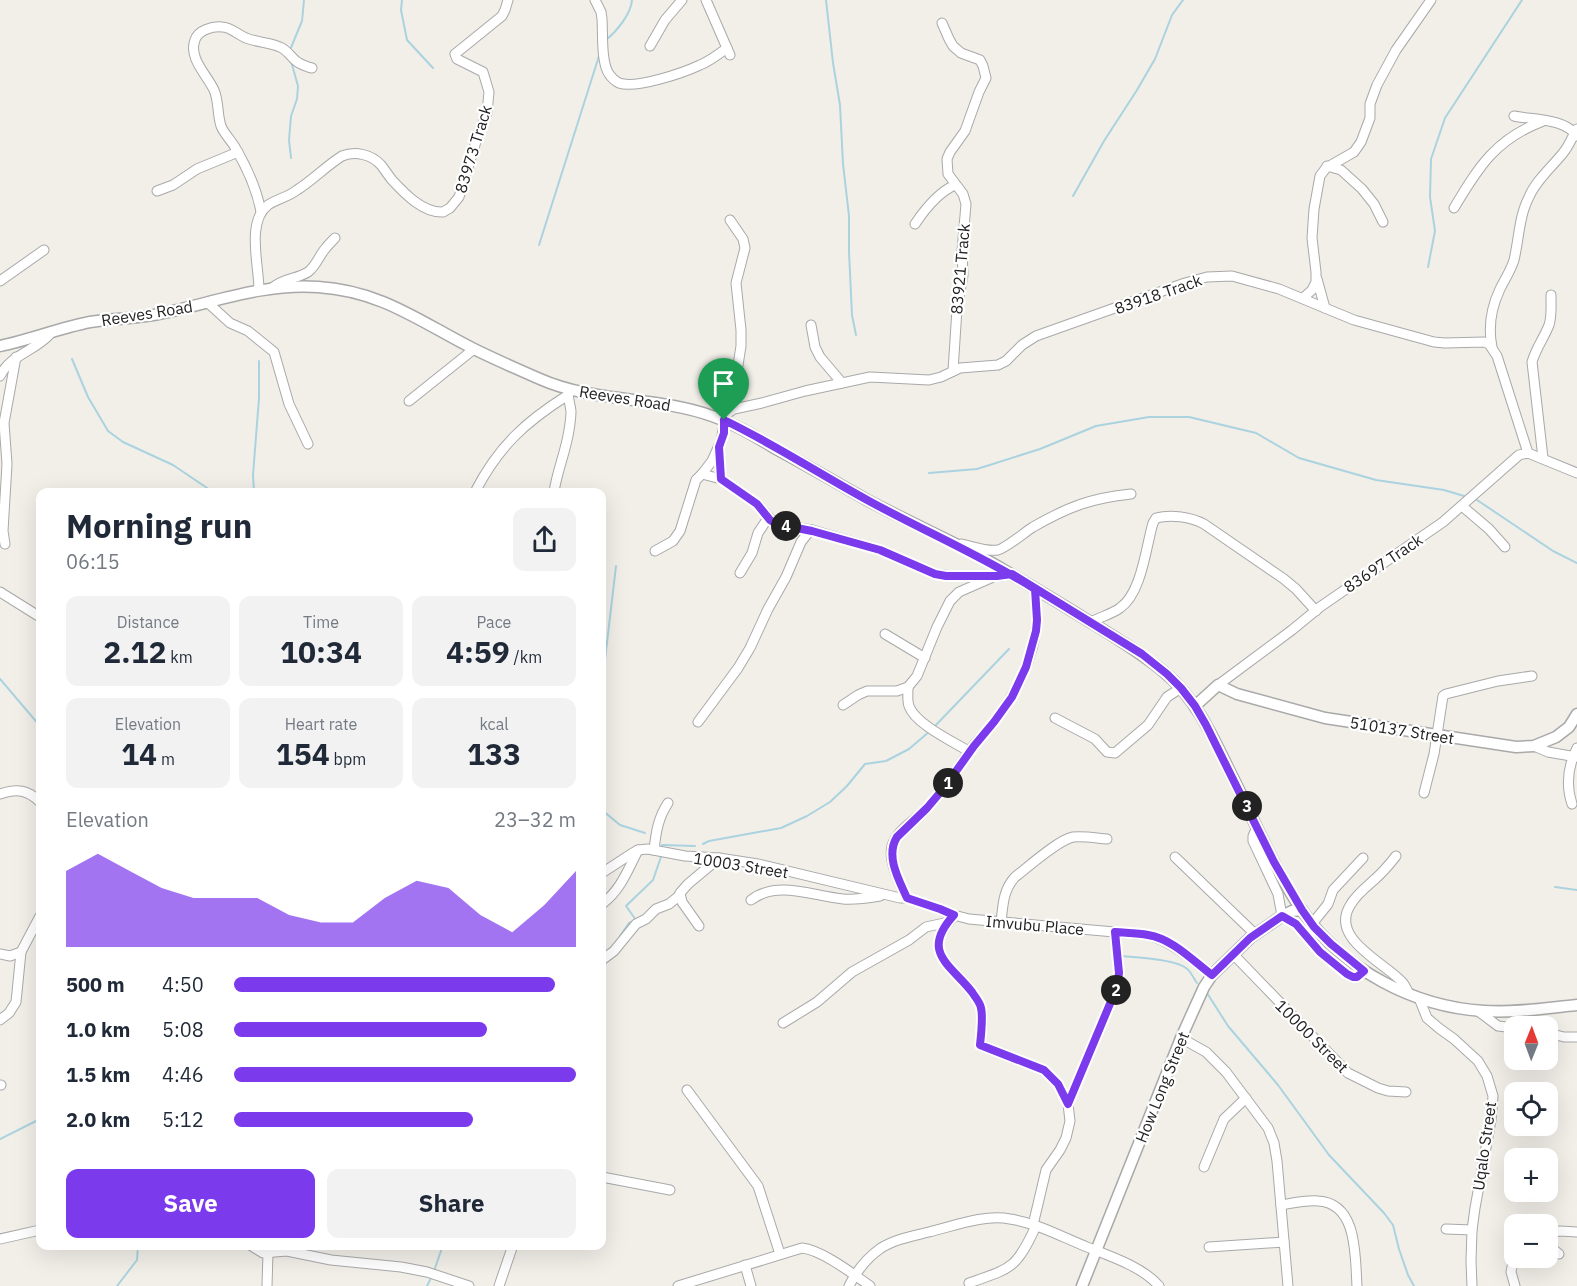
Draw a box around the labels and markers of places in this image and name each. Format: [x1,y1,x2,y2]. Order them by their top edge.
pin [698,358,749,420]
pin: 4 [771,511,801,541]
pin: 1 [933,768,963,798]
pin: 3 [1232,791,1262,821]
pin: 2 [1101,975,1131,1005]

